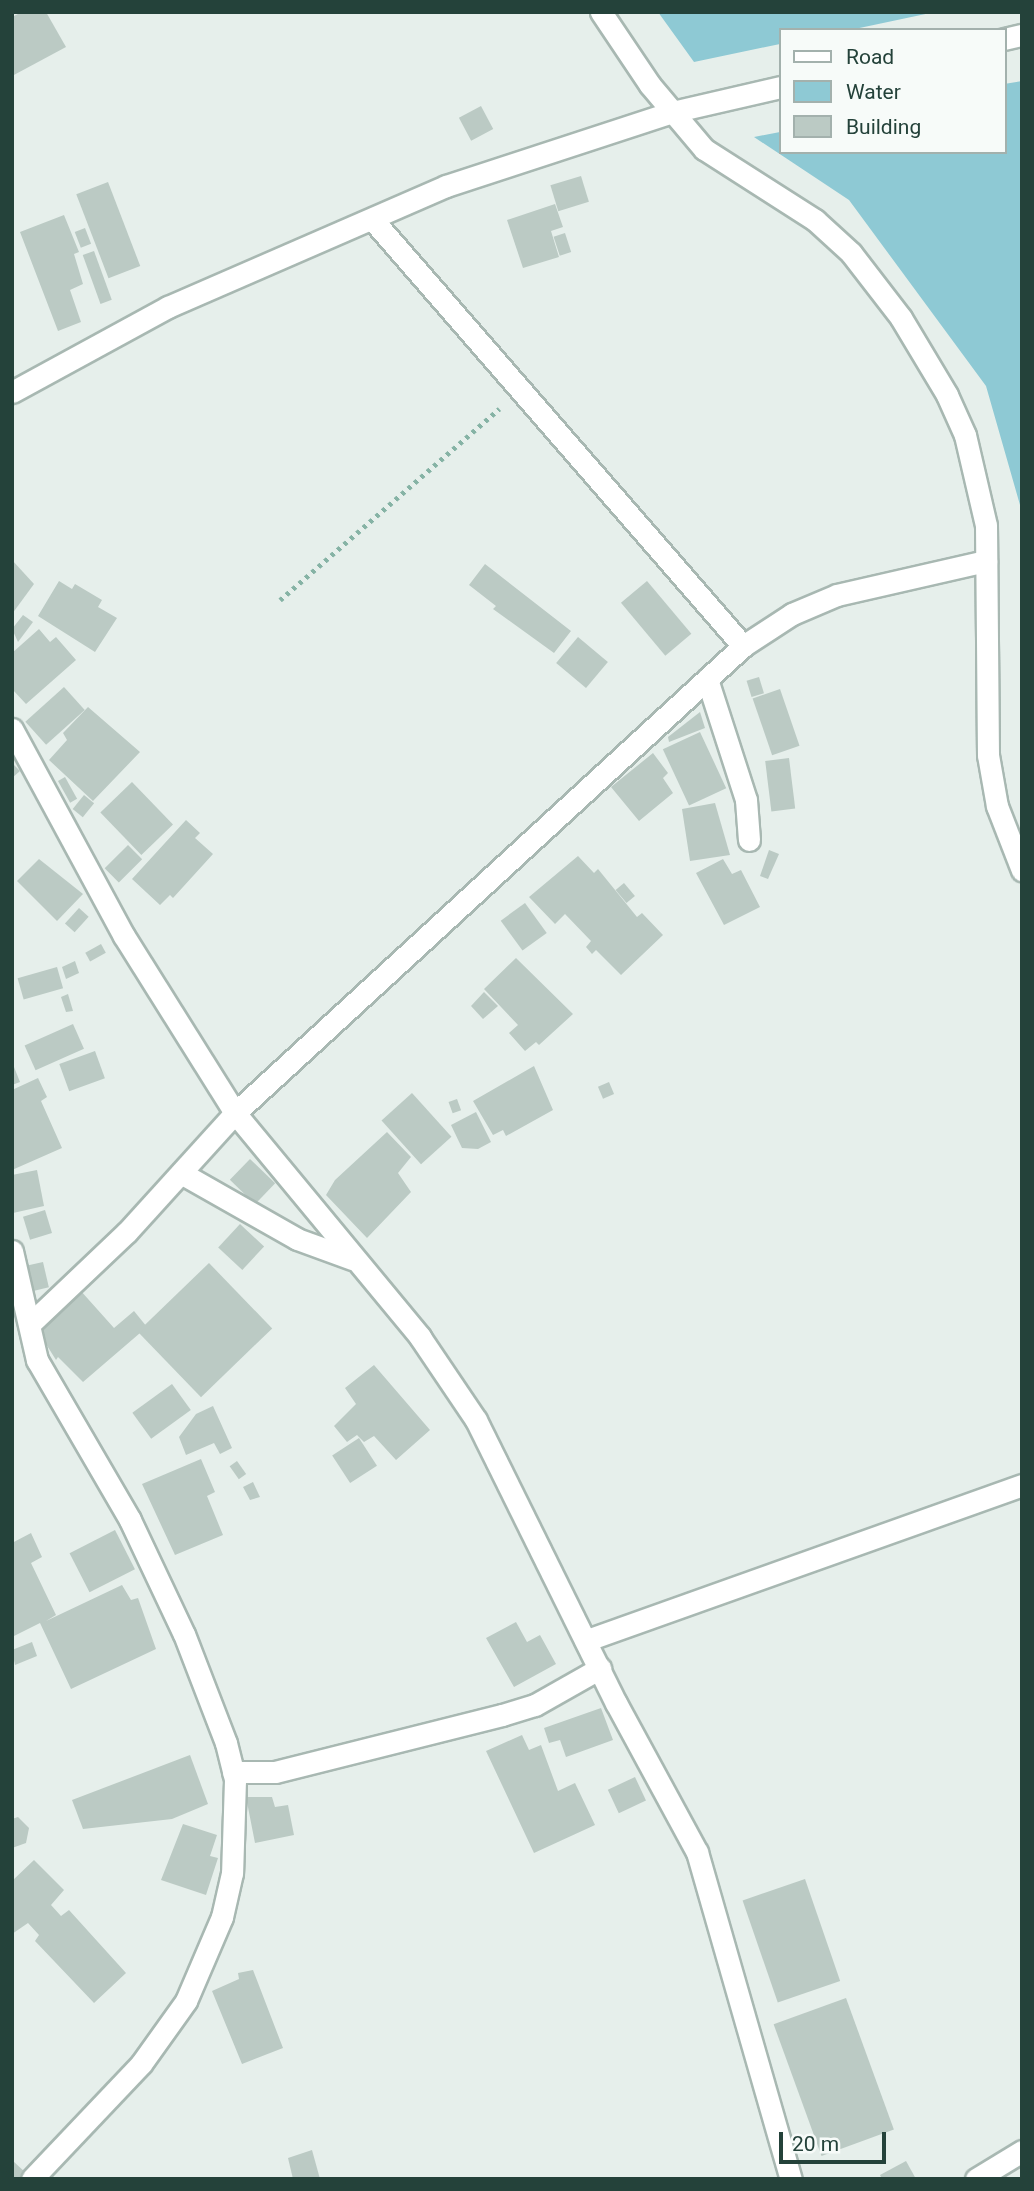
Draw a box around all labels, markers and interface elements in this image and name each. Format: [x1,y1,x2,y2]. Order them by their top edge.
legend [778,28,1006,154]
text: Road [846,45,894,69]
text: Water [846,80,901,104]
text: Building [846,115,921,139]
scale bar [782,2118,889,2162]
text: 20 m [792,2132,839,2156]

